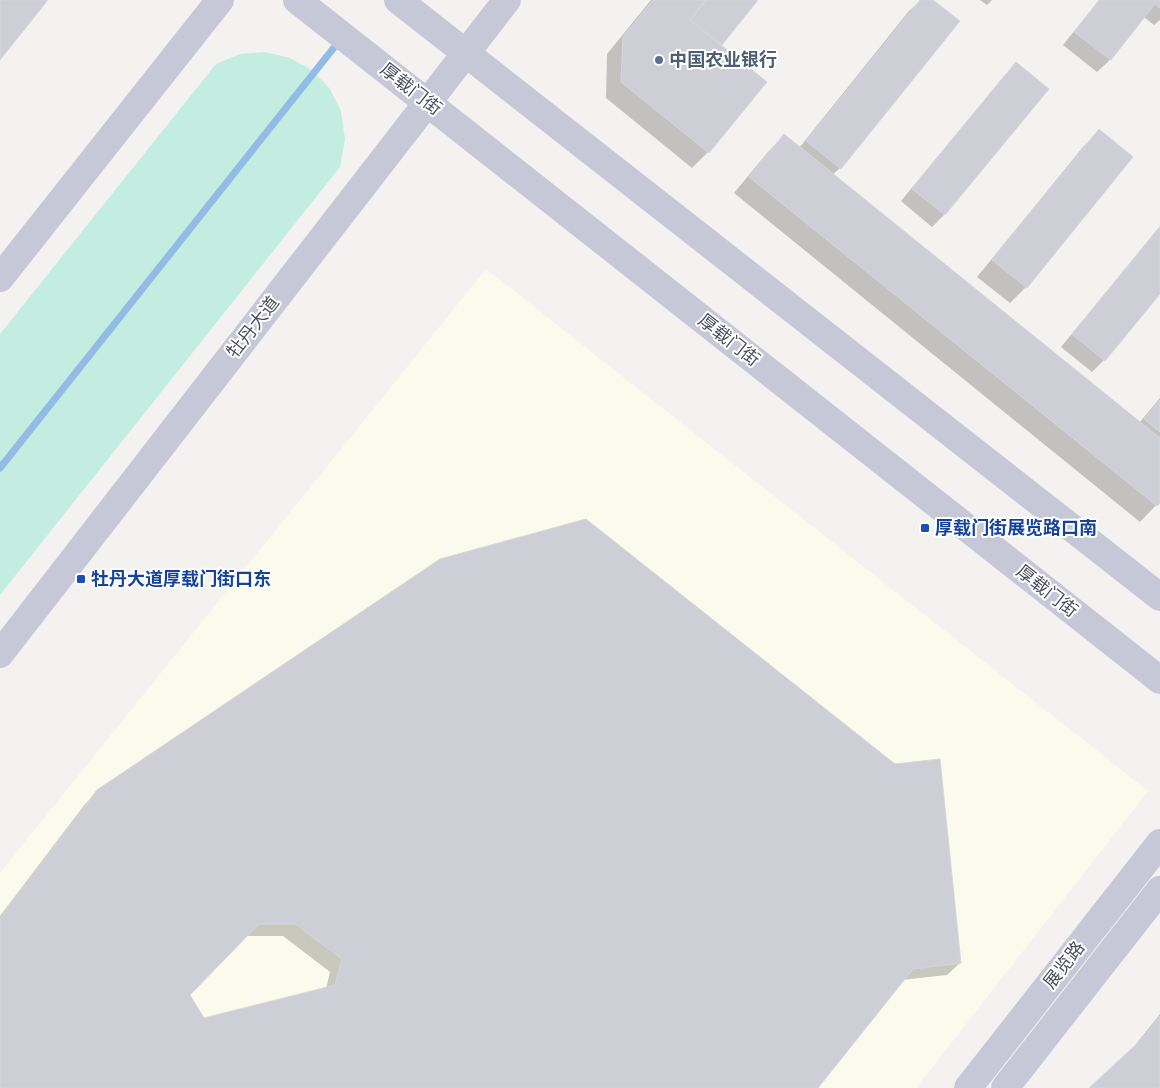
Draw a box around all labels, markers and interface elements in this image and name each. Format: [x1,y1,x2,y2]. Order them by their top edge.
place label: 中国农业银行 [669,49,777,71]
marker: 中国农业银行 [653,54,665,66]
street label: 厚载门街 [376,58,446,120]
street label: 牡丹大道 [222,292,284,362]
street label: 厚载门街 [694,309,764,371]
place label: 厚载门街展览路口南 [935,517,1097,539]
marker: 厚载门街展览路口南 [919,522,931,534]
street label: 厚载门街 [1012,560,1082,622]
place label: 牡丹大道厚载门街口东 [91,568,271,590]
marker: 牡丹大道厚载门街口东 [75,573,87,585]
street label: 展览路 [1039,937,1089,993]

